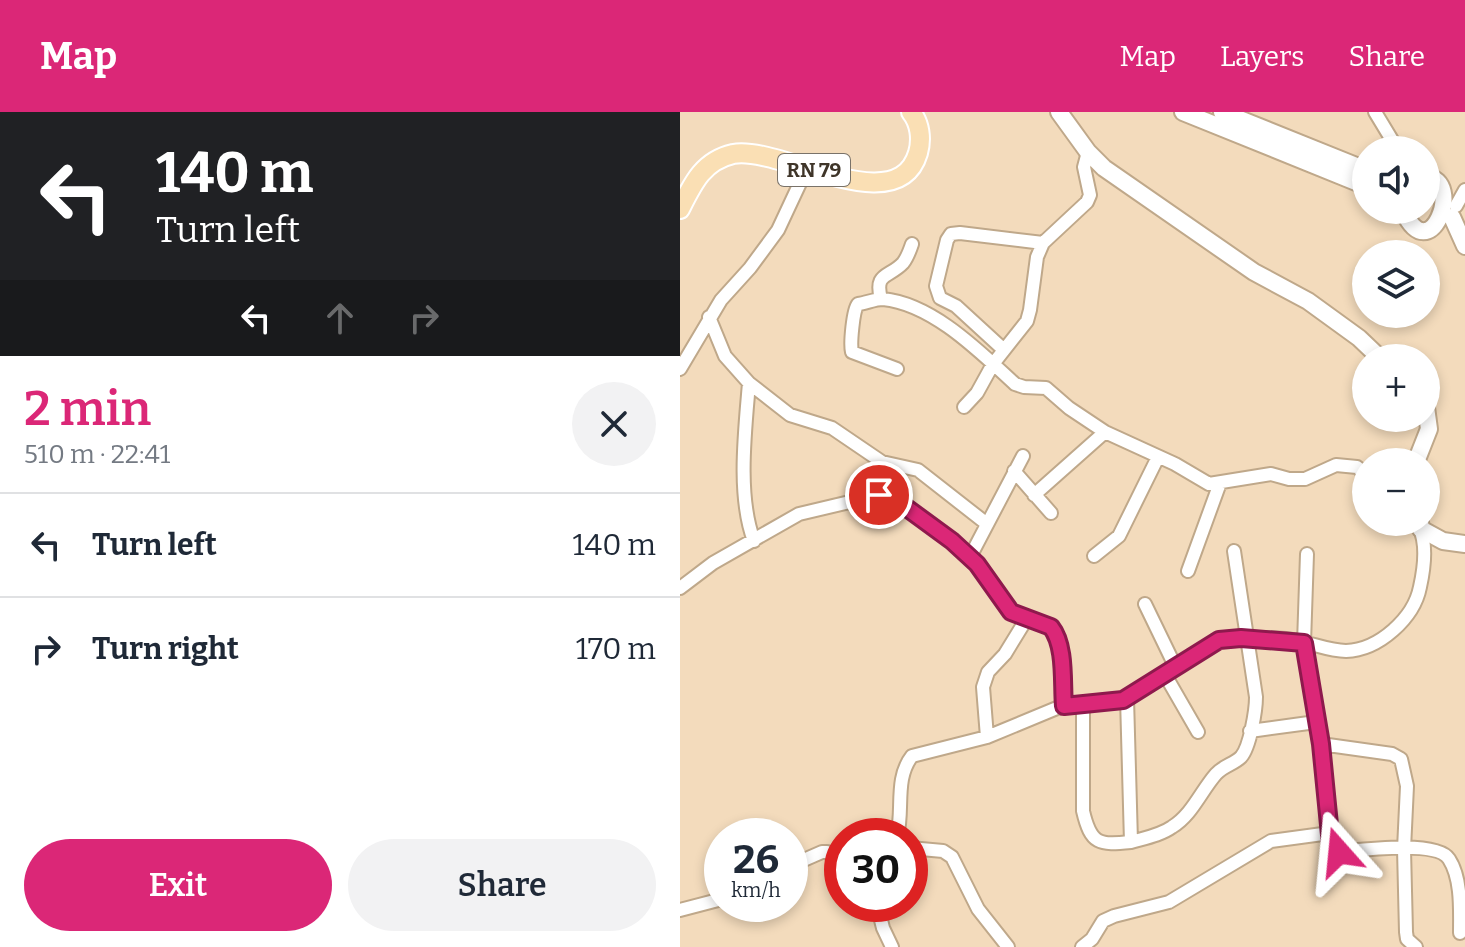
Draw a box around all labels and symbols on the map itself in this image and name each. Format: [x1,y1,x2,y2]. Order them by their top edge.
road number: RN 79 [778,154,850,186]
pin [845,461,913,529]
position arrow [1297,810,1381,894]
speed limit sign: 30 [824,818,928,922]

